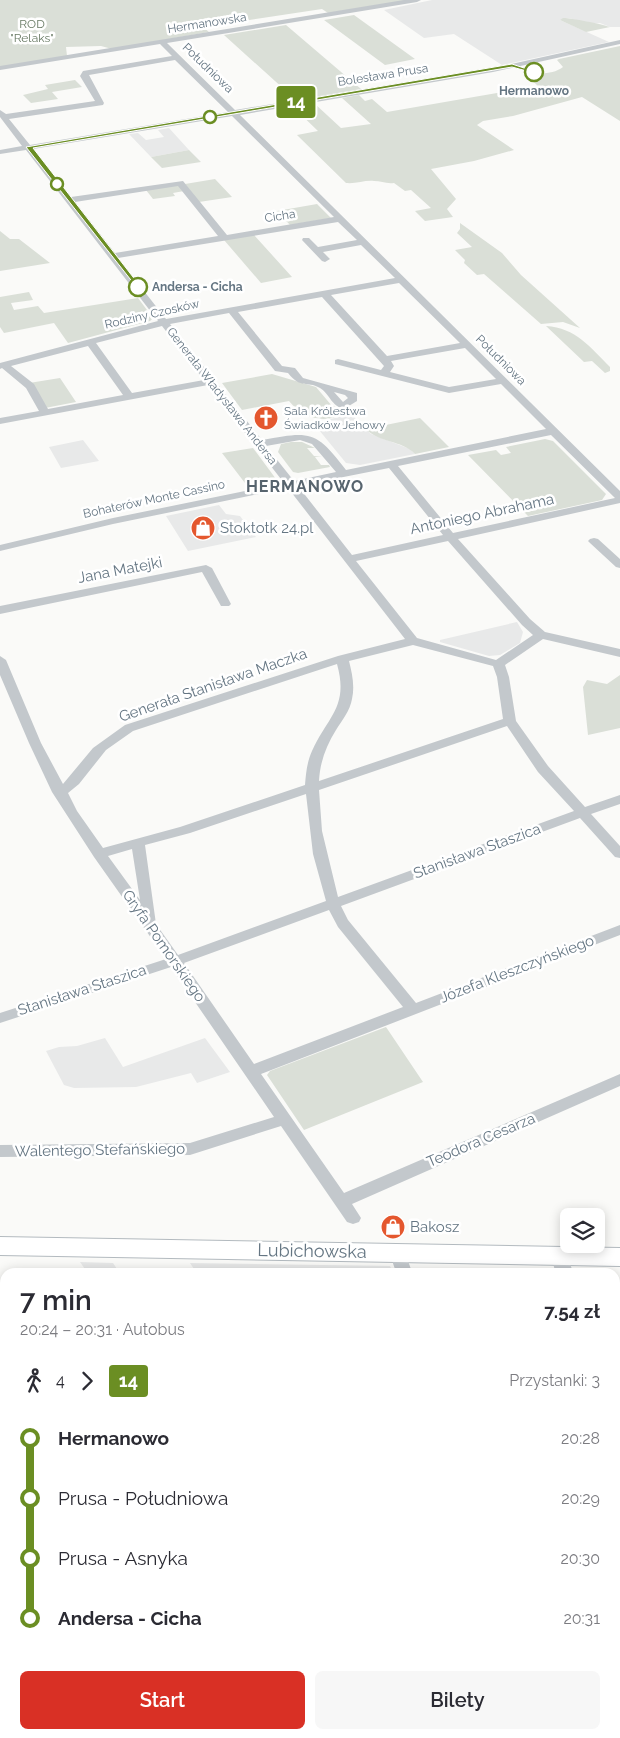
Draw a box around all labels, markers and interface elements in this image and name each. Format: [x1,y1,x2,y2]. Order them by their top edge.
street label: Hermanowska [167,10,247,36]
park label: ROD "Relaks" [10,17,54,45]
street label: Południowa [180,40,236,96]
street label: Bolesława Prusa [337,61,429,89]
marker: Hermanowo [524,62,544,82]
place label: Hermanowo [499,84,569,98]
line badge: 14 [274,86,318,118]
text: 14 [286,91,306,112]
unlabelled marker [203,110,217,124]
unlabelled marker [50,177,64,191]
street label: Cicha [264,207,296,225]
marker: Andersa - Cicha [128,277,148,297]
place label: Andersa - Cicha [152,280,243,294]
street label: Rodziny Czosków [103,296,201,332]
street label: Generała Władysława Andersa [164,325,280,467]
street label: Południowa [473,332,529,388]
place label: Sala Królestwa Świadków Jehowy [284,404,386,432]
church icon: Sala Królestwa Świadków Jehowy [253,405,279,431]
street label: Bohaterów Monte Cassino [82,477,226,521]
district label: HERMANOWO [246,477,364,496]
street label: Antoniego Abrahama [408,490,556,538]
shop icon: Stoktotk 24.pl [190,515,216,541]
place label: Stoktotk 24.pl [220,519,314,537]
street label: Jana Matejki [76,553,164,587]
street label: Generała Stanisława Maczka [117,644,309,726]
street label: Stanisława Staszica [411,820,543,882]
street label: Gryfa Pomorskiego [119,887,209,1006]
street label: Józefa Kleszczyńskiego [437,931,597,1007]
street label: Stanisława Staszica [15,961,149,1019]
street label: Teodora Cesarza [424,1109,538,1171]
street label: Walentego Stefańskiego [15,1140,185,1160]
map controls [560,1208,605,1253]
button: layers [560,1208,605,1253]
shop icon: Bakosz [380,1214,406,1240]
place label: Bakosz [410,1218,459,1236]
street label: Lubichowska [257,1239,367,1262]
text: 7 min [20,1284,92,1317]
text: 7.54 zł [544,1300,600,1322]
text: 20:24 – 20:31 · Autobus [20,1320,185,1339]
icon: walk [20,1367,48,1395]
icon: forward [73,1367,101,1395]
text: 14 [119,1370,138,1391]
text: 4 [56,1371,65,1390]
text: Przystanki: 3 [509,1371,600,1390]
text: Hermanowo [58,1427,169,1449]
text: 20:28 [561,1429,600,1448]
text: Prusa - Południowa [58,1487,228,1509]
text: 20:29 [561,1489,600,1508]
text: Prusa - Asnyka [58,1547,188,1569]
text: 20:30 [561,1549,600,1568]
text: Andersa - Cicha [58,1607,202,1629]
text: 20:31 [563,1609,600,1628]
button: Start [20,1671,305,1729]
button: Bilety [315,1671,600,1729]

